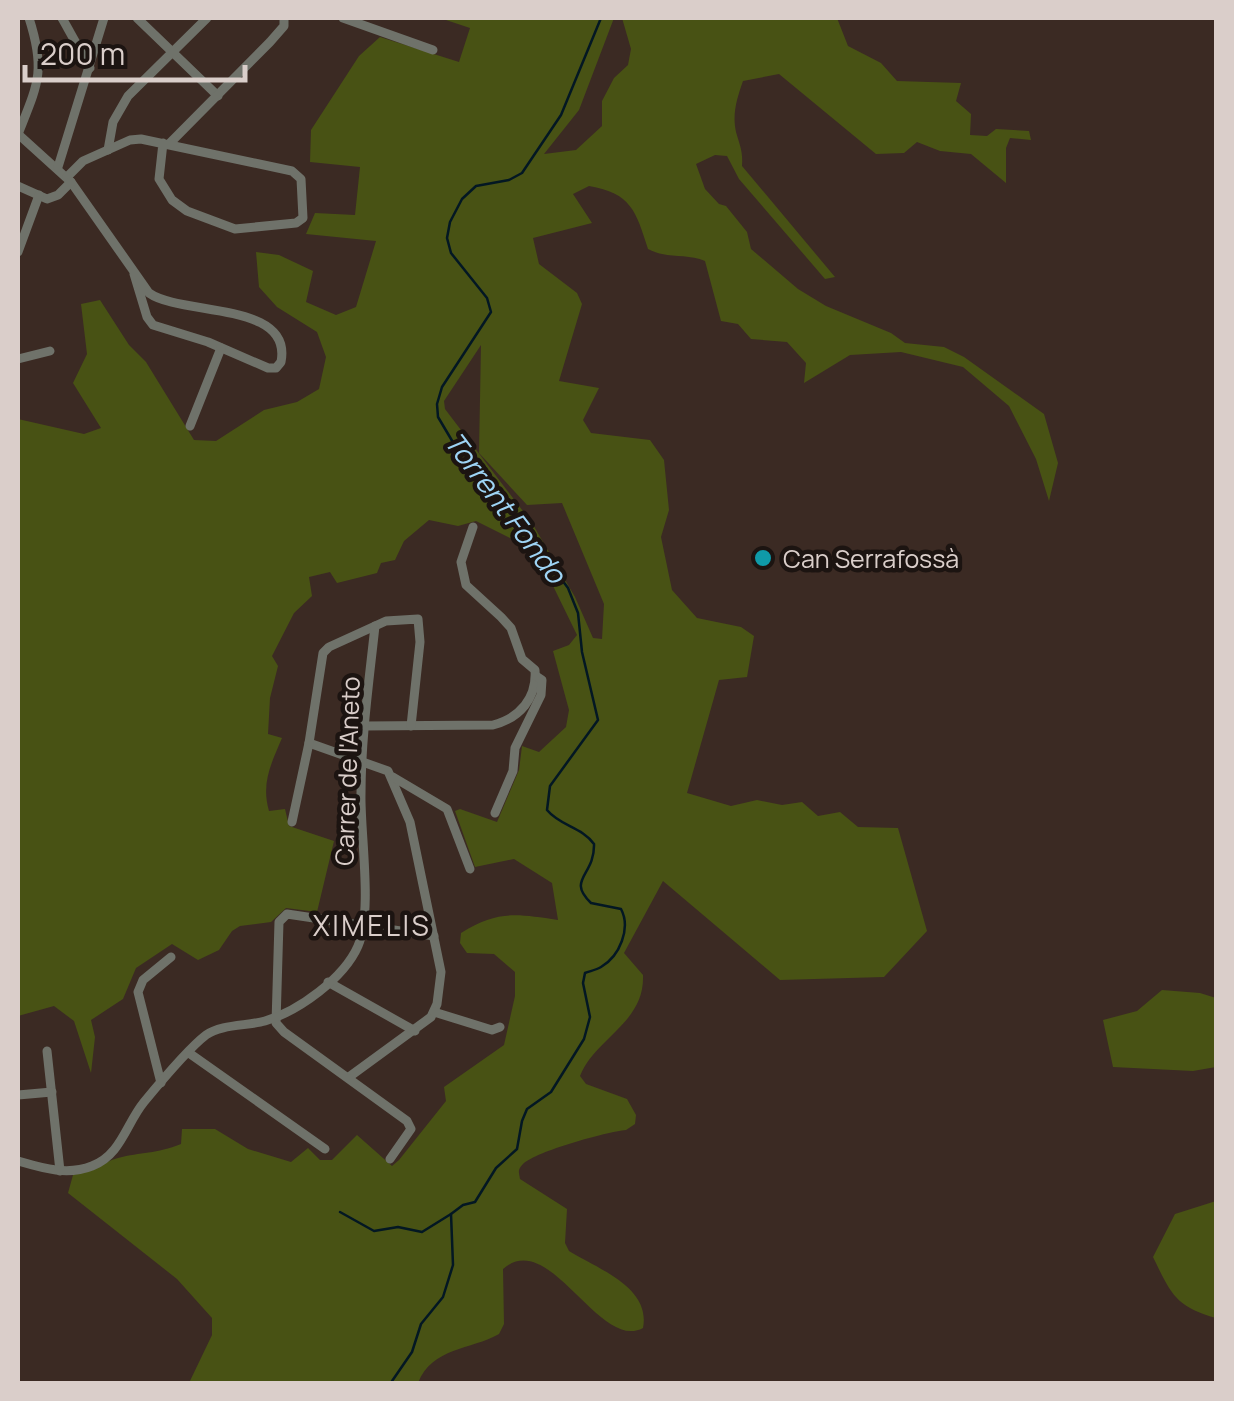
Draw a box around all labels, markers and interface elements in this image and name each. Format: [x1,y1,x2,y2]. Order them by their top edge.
scale bar [25,20,245,82]
text: 200 m [40,33,125,74]
water label: Torrent Fondo [437,424,576,592]
place label: Can Serrafossà [783,541,959,576]
marker: Can Serrafossà [752,547,774,569]
street label: Carrer de l'Aneto [326,676,368,866]
district label: XIMELIS [313,906,431,944]

